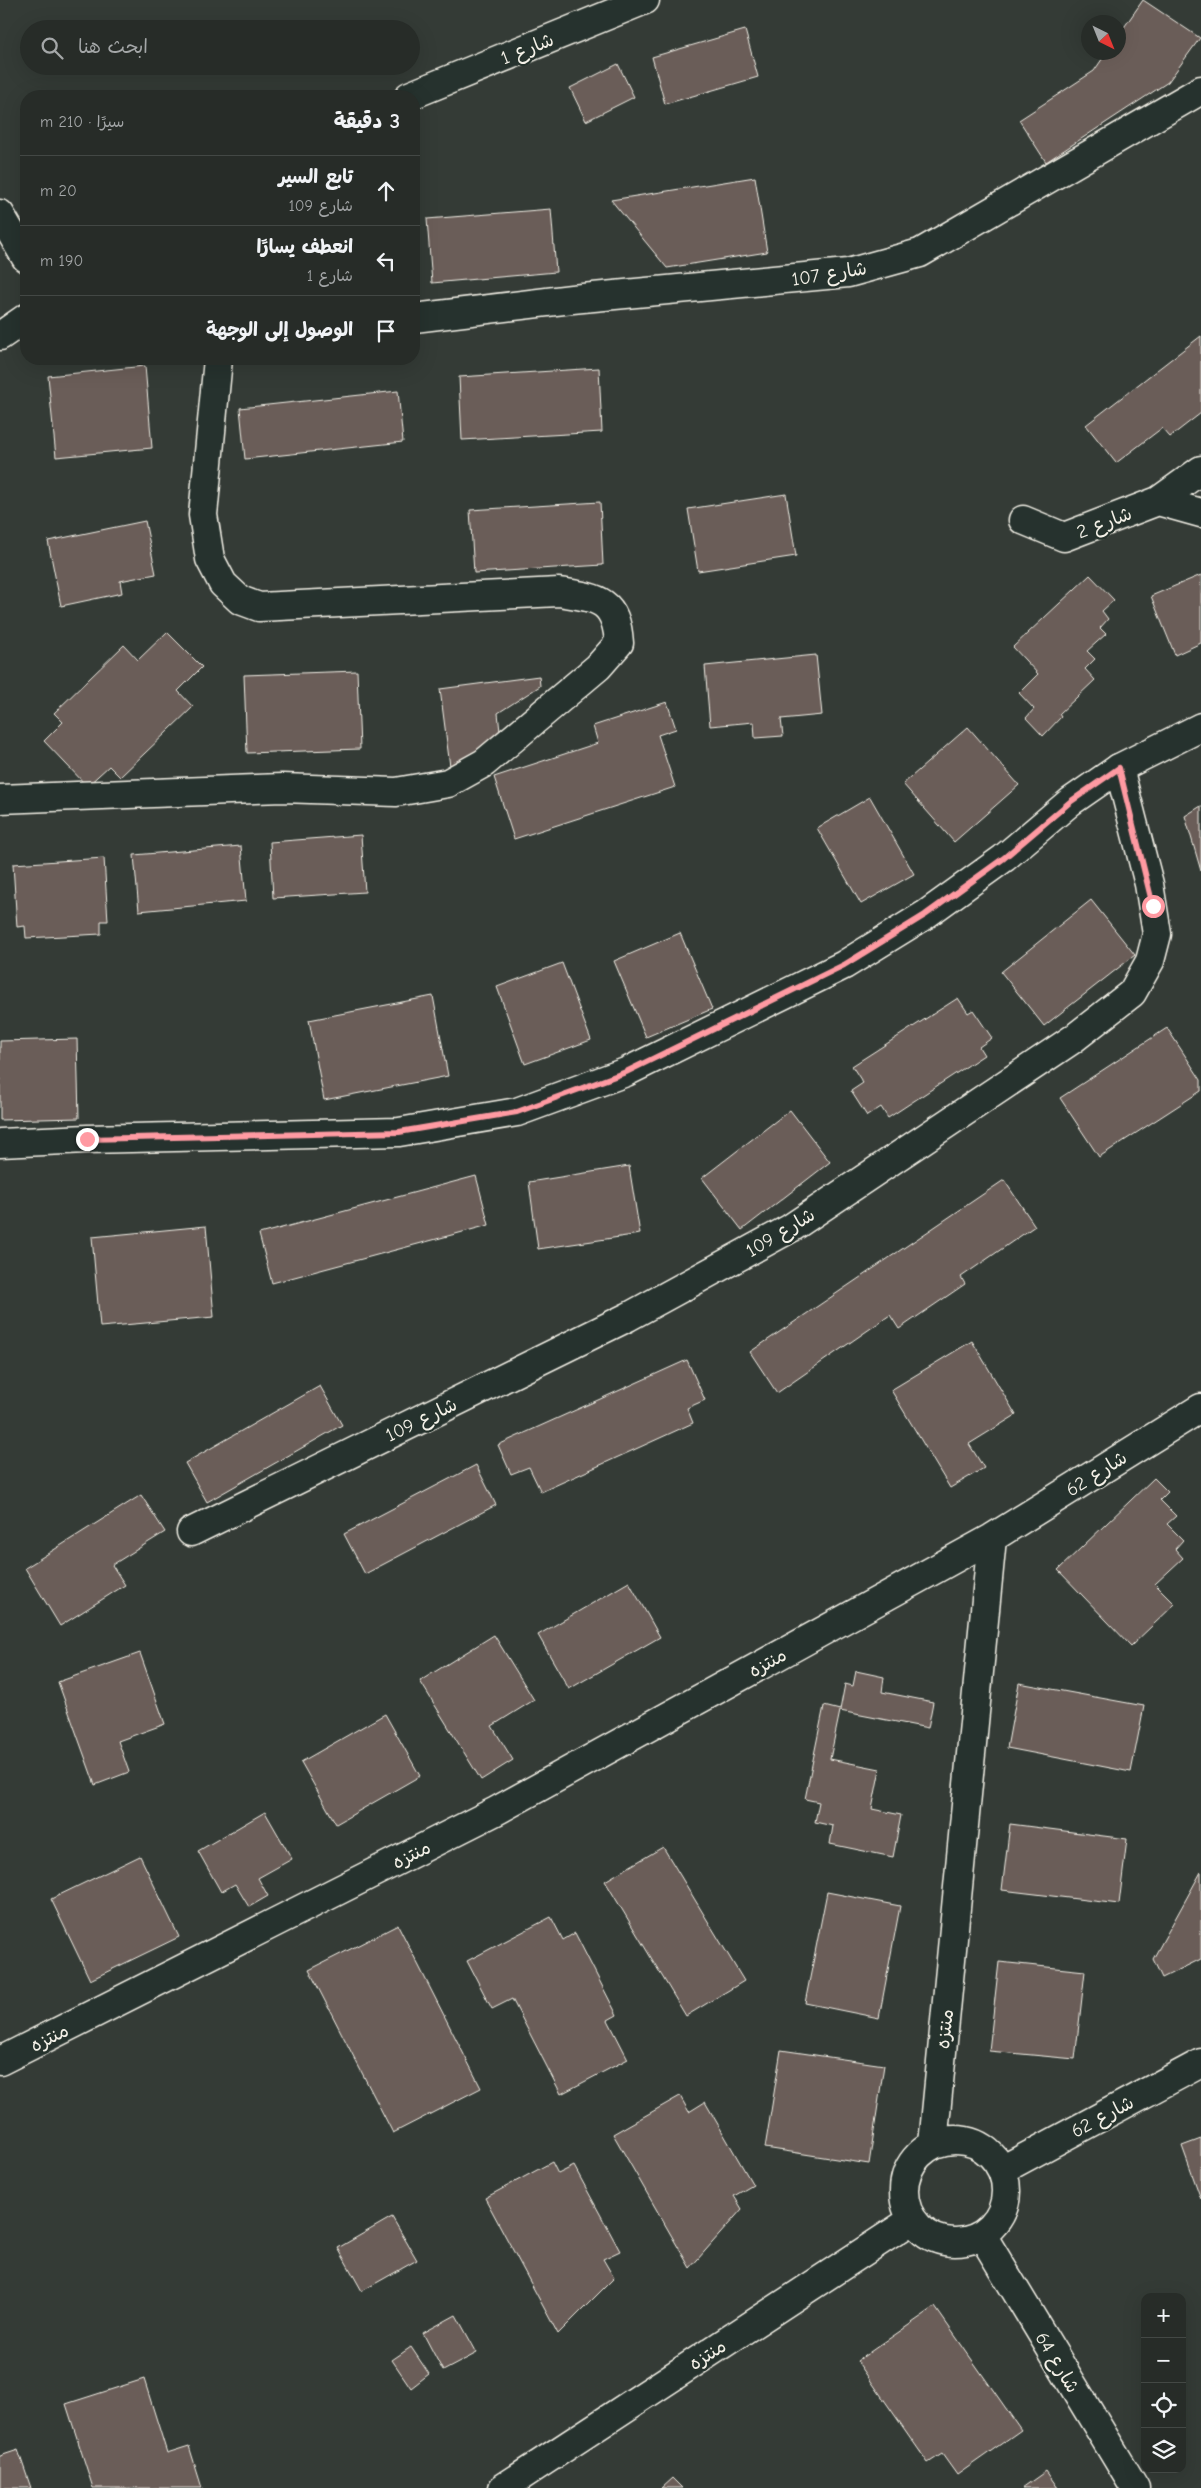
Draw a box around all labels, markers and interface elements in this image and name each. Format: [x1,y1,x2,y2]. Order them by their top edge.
north arrow [1081,15,1126,60]
search box [20,20,420,75]
street label: شارع 1 [498,28,558,71]
icon: search [38,34,66,62]
text: ابحث هنا [78,36,148,58]
text: 3 دقيقة [334,109,400,133]
text: سيرًا · 210 m [40,113,124,131]
text: تابع السير [279,166,353,188]
icon: ahead [372,177,400,205]
text: 20 m [40,182,77,200]
text: شارع 109 [288,197,353,215]
text: انعطف يسارًا [256,236,353,258]
icon: left [372,247,400,275]
text: 190 m [40,252,83,270]
street label: شارع 107 [790,257,869,293]
text: شارع 1 [307,267,353,285]
icon: arrive [372,317,400,345]
text: الوصول إلى الوجهة [206,319,353,341]
street label: شارع 2 [1074,502,1136,545]
route start [1142,895,1165,918]
route end [76,1128,99,1151]
street label: شارع 109 [742,1204,820,1264]
street label: شارع 109 [382,1393,462,1448]
street label: شارع 62 [1062,1447,1132,1503]
street label: منتزه [745,1644,790,1682]
street label: منتزه [389,1836,434,1874]
street label: منتزه [932,2008,958,2050]
street label: منتزه [27,2019,72,2057]
street label: شارع 62 [1067,2091,1138,2144]
map controls [1141,2293,1186,2473]
button: + [1141,2293,1186,2338]
street label: شارع 64 [1029,2328,1084,2398]
street label: منتزه [685,2335,730,2375]
button: − [1141,2338,1186,2383]
button: locate [1141,2383,1186,2428]
button: layers [1141,2428,1186,2473]

